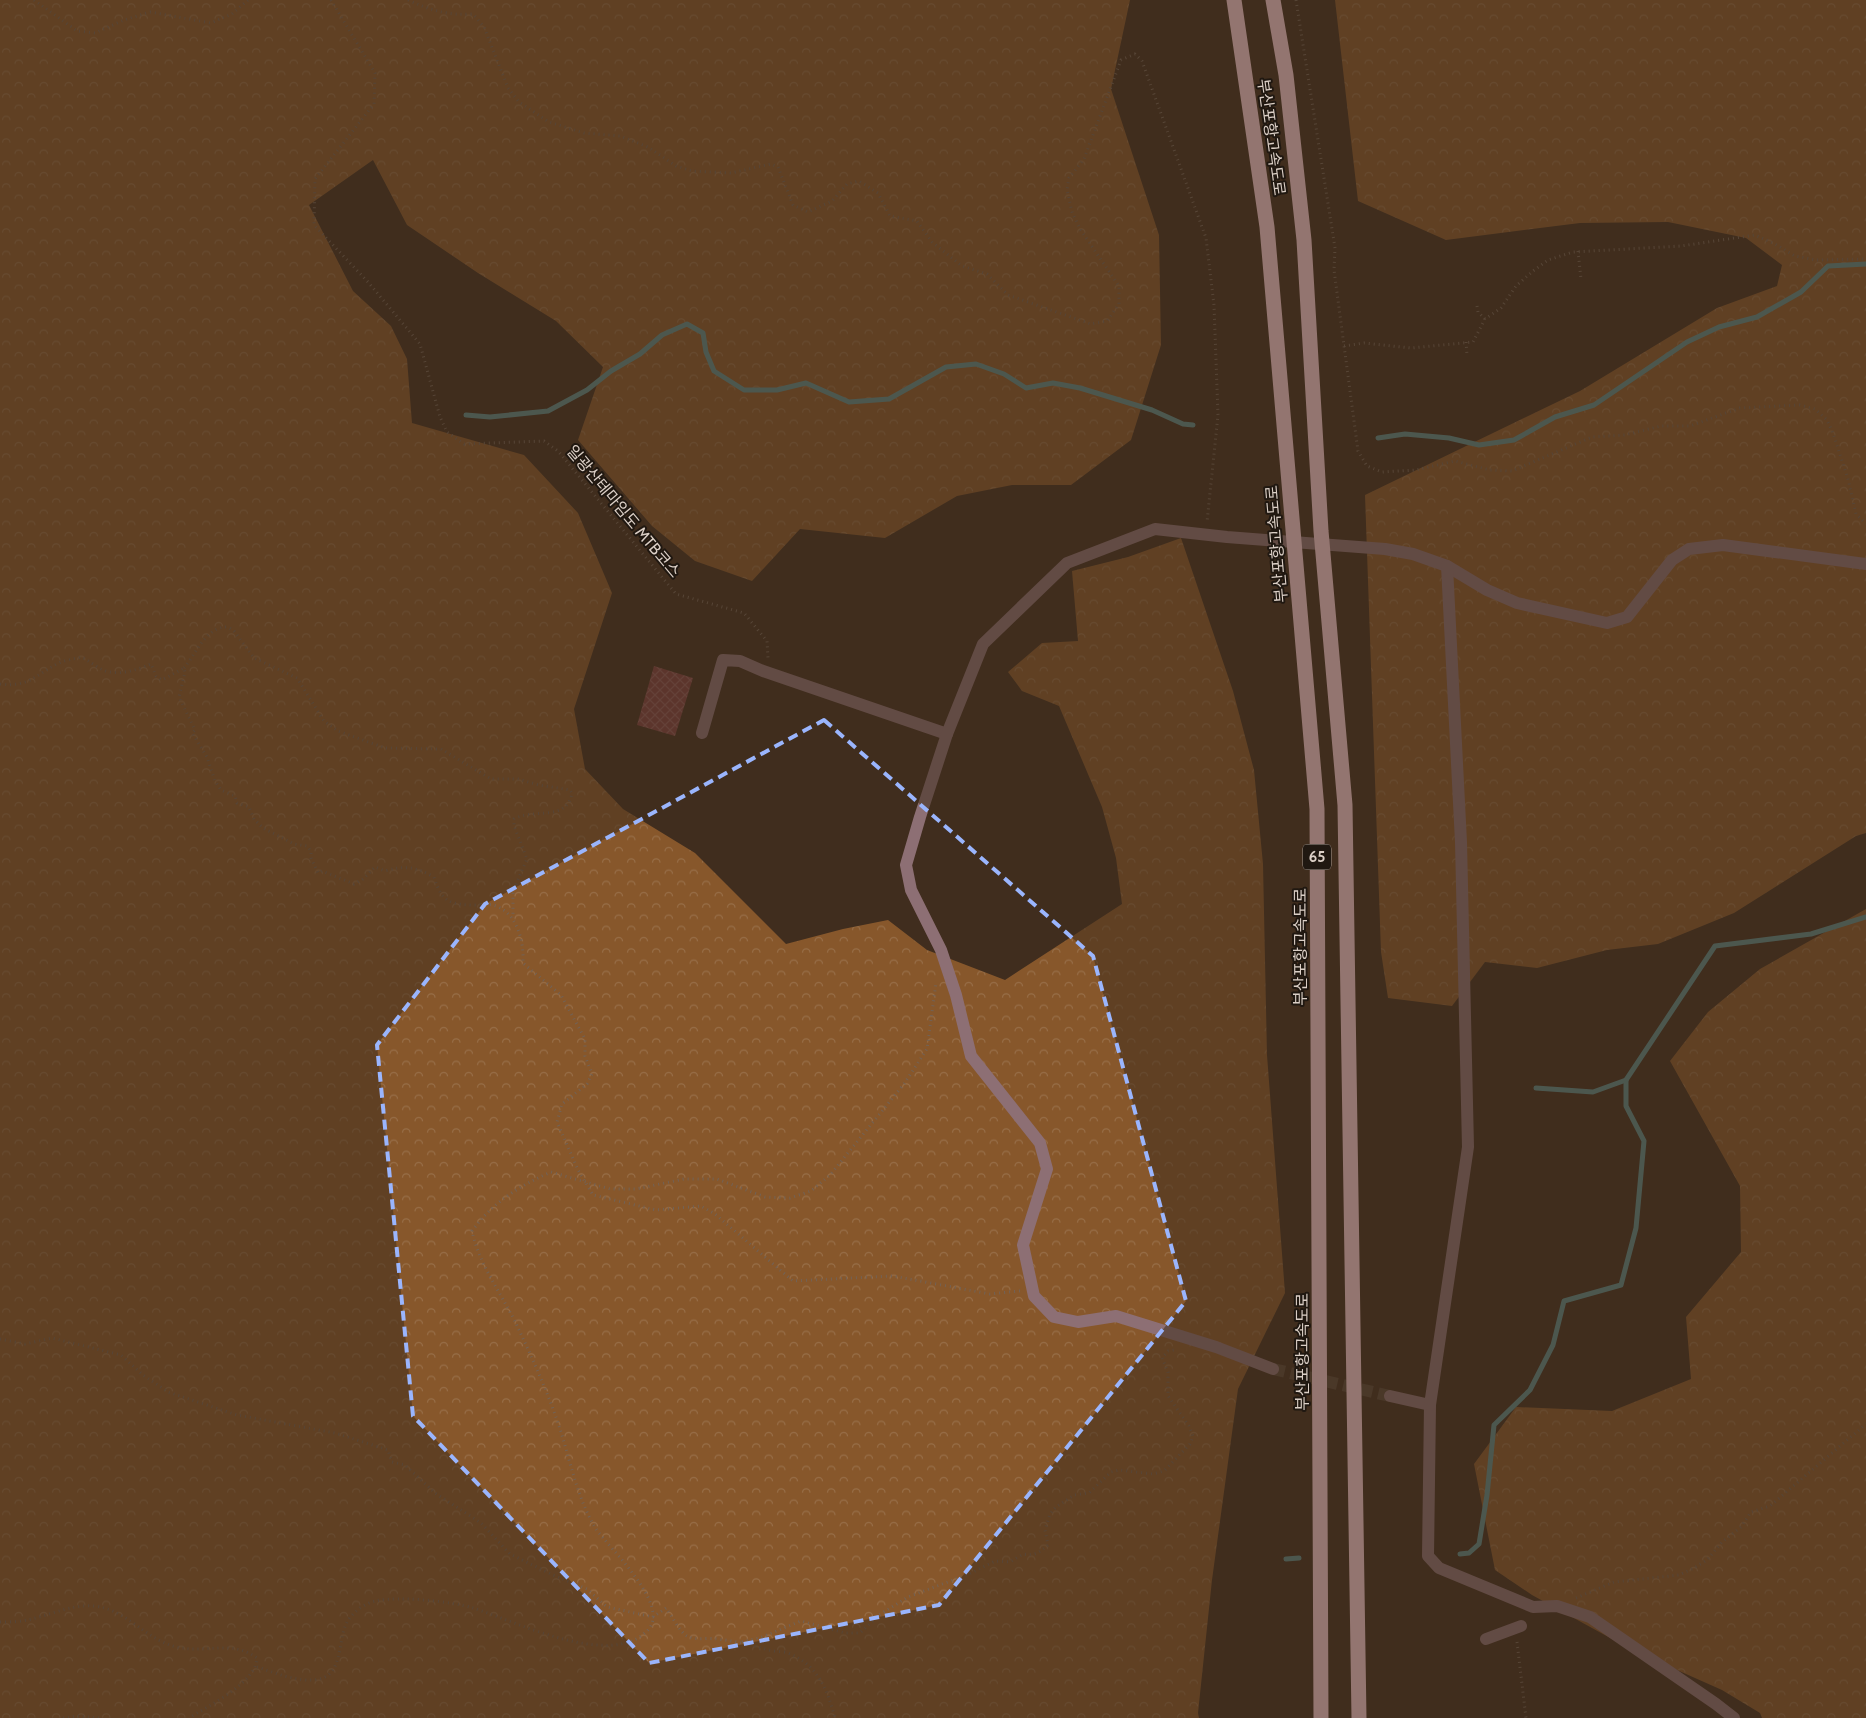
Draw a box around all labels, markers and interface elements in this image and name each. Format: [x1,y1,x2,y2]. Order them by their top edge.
street label: 부산포항고속도로 [1254,77,1289,197]
street label: 일광산테마임도 MTB코스 [563,441,684,581]
street label: 부산포항고속도로 [1262,484,1291,603]
road number: 65 [1303,844,1331,870]
street label: 부산포항고속도로 [1291,888,1310,1006]
street label: 부산포항고속도로 [1293,1293,1312,1411]

